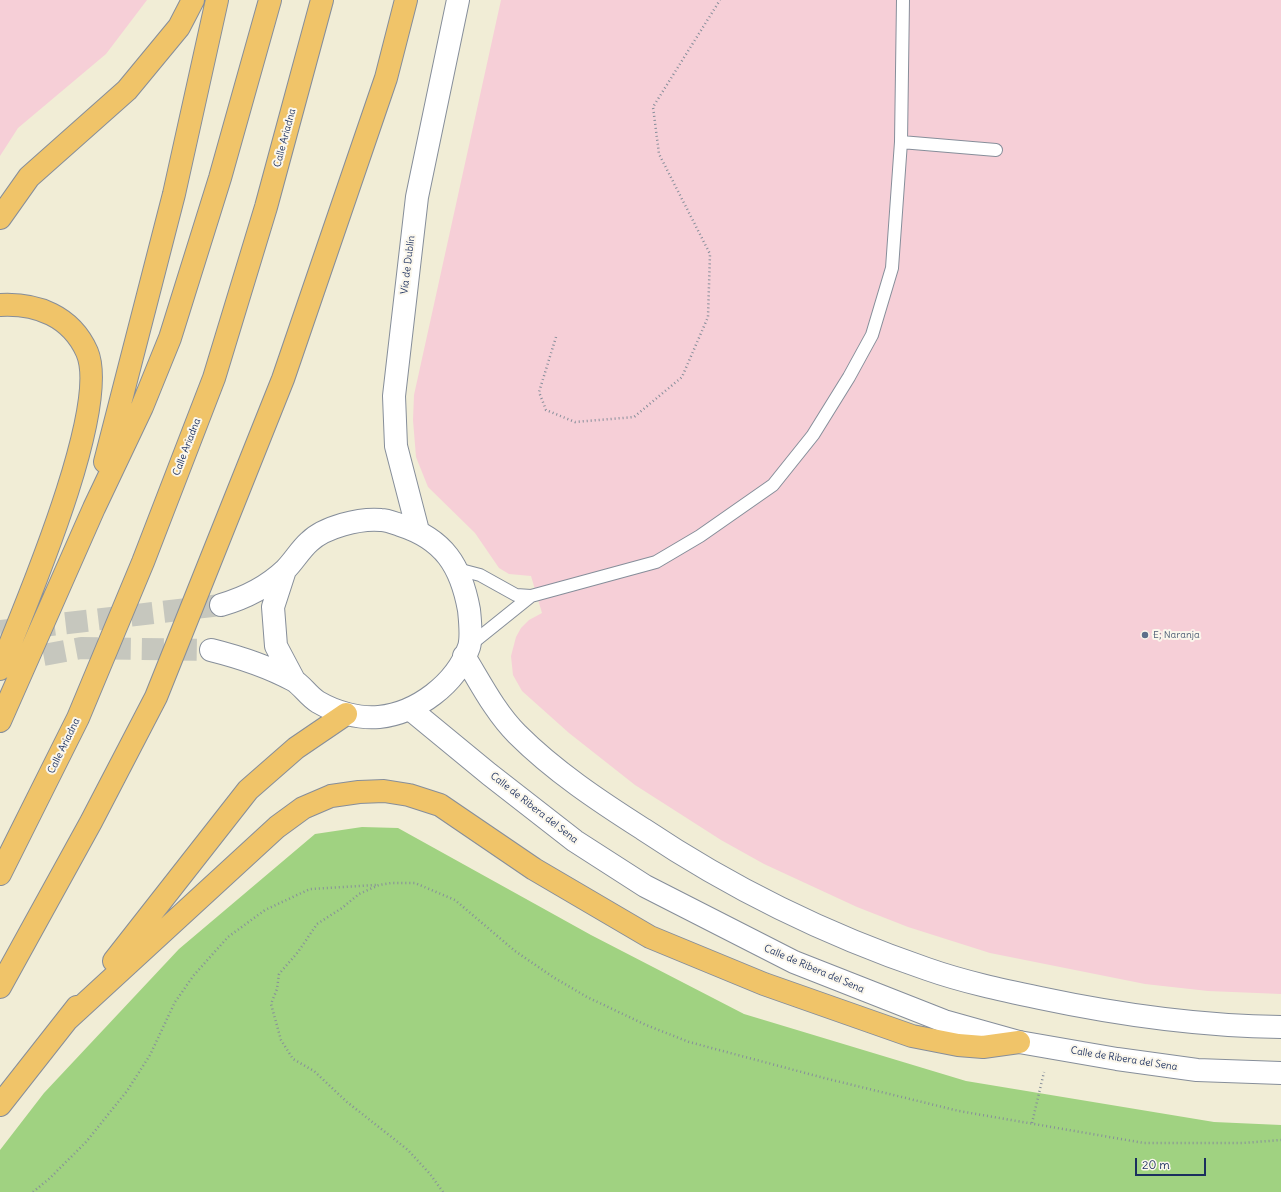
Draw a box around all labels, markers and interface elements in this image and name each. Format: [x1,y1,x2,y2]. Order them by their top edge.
street label: Calle Ariadna [271,107,299,169]
street label: Vía de Dublín [398,235,418,295]
street label: Calle Ariadna [171,417,203,477]
place label: E; Naranja [1153,629,1200,641]
marker: E; Naranja [1140,630,1150,640]
street label: Calle Ariadna [45,716,83,776]
street label: Calle de Ribera del Sena [488,770,580,846]
street label: Calle de Ribera del Sena [762,942,866,996]
street label: Calle de Ribera del Sena [1070,1045,1178,1073]
scale bar [1137,1150,1208,1176]
text: 20 m [1142,1157,1170,1172]

